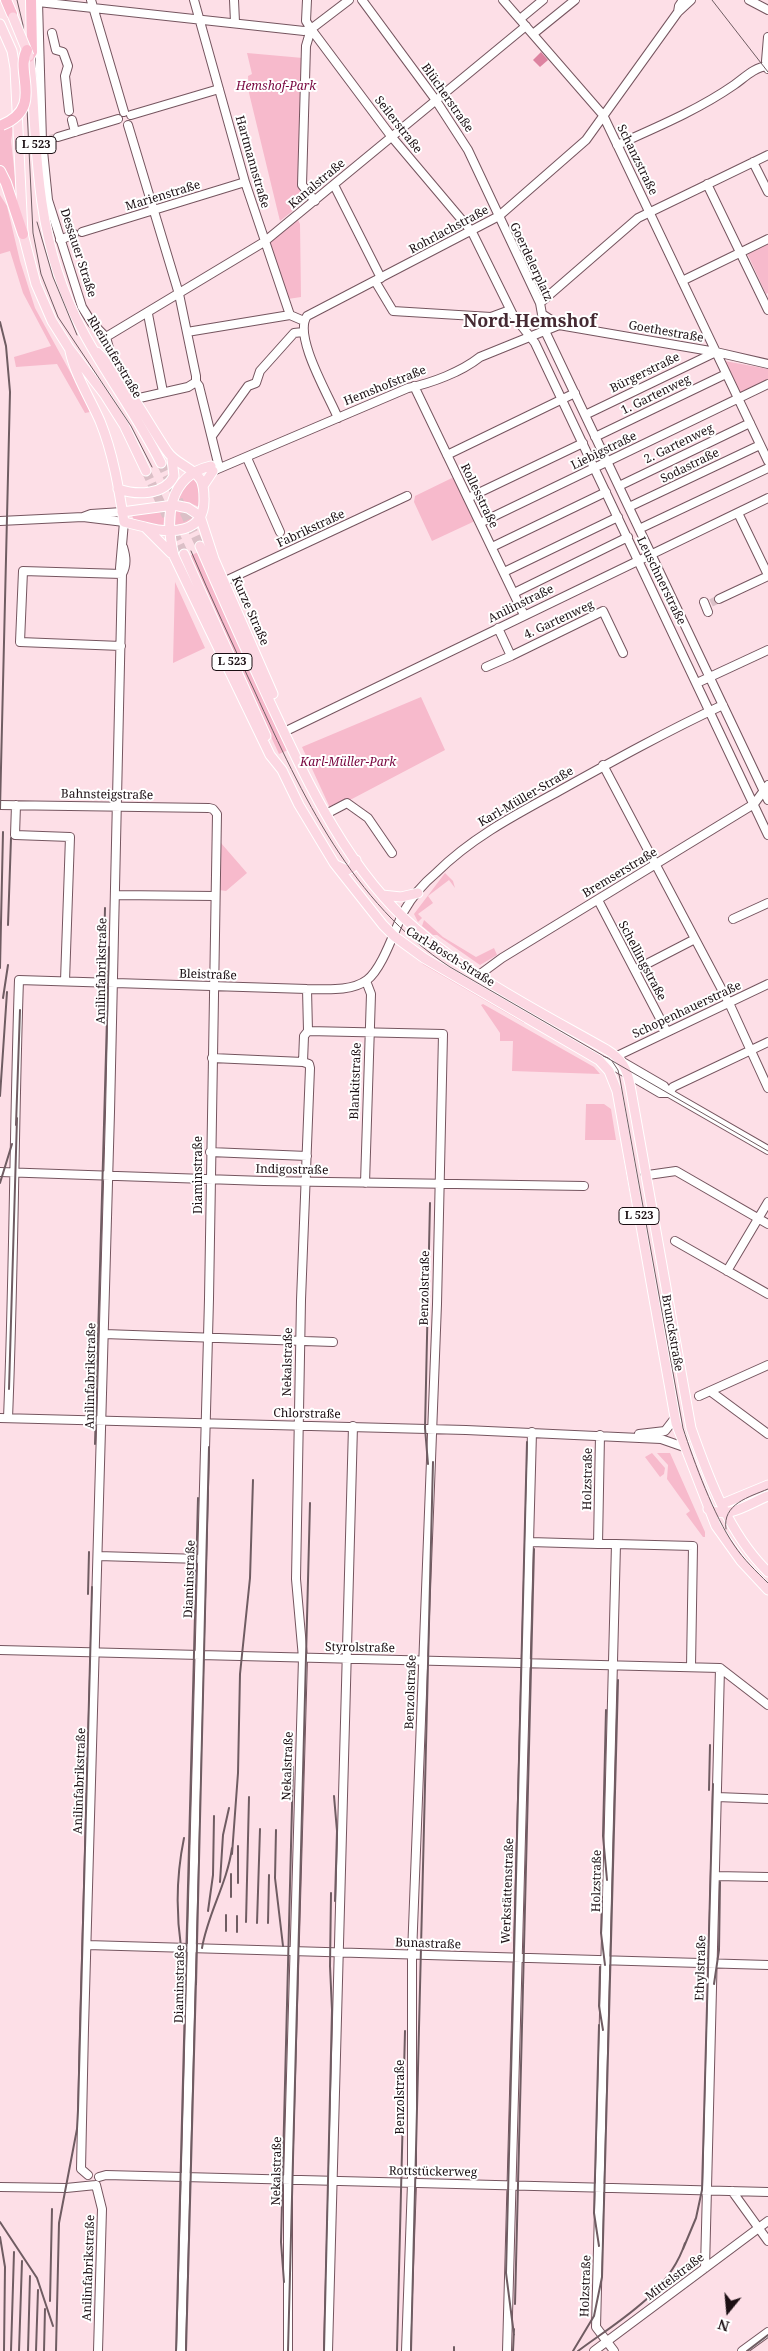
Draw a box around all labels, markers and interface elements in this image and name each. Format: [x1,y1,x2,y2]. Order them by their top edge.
street label: Blücherstraße [418,61,476,135]
park label: Hemshof-Park [236,80,316,94]
street label: Seilerstraße [371,94,425,156]
street label: Hartmannstraße [232,114,272,210]
street label: Schanzstraße [614,122,660,198]
road number: L 523 [16,136,56,154]
street label: Kanalstraße [286,156,348,212]
street label: Marienstraße [124,178,202,214]
street label: Rohrlachstraße [407,203,491,257]
street label: Dessauer Straße [57,207,99,299]
street label: Goerdelerplatz [506,220,556,304]
district label: Nord-Hemshof [463,311,597,333]
street label: Rheinuferstraße [84,313,144,401]
street label: Goethestraße [627,318,705,346]
street label: Bürgerstraße [608,350,682,396]
street label: Hemshofstraße [342,363,428,409]
street label: 1. Gartenweg [619,372,693,418]
street label: 2. Gartenweg [642,421,716,467]
street label: Liebigstraße [569,429,639,473]
street label: Sodastraße [658,446,722,486]
street label: Rollesstraße [457,461,501,531]
street label: Fabrikstraße [275,507,347,551]
street label: Leuschnerstraße [633,535,689,627]
street label: Kurze Straße [228,574,272,648]
street label: Anilinstraße [486,582,556,626]
street label: 4. Gartenweg [522,598,596,642]
road number: L 523 [212,654,252,670]
park label: Karl-Müller-Park [300,756,396,770]
street label: Karl-Müller-Straße [476,764,576,830]
street label: Bahnsteigstraße [61,787,153,803]
street label: Bremserstraße [580,845,660,901]
street label: Anilinfabrikstraße [94,918,110,1024]
street label: Schellingstraße [615,919,669,1003]
street label: Carl-Bosch-Straße [403,924,497,990]
street label: Bleistraße [179,967,237,983]
street label: Schopenhauerstraße [630,978,744,1042]
street label: Blankitstraße [347,1042,365,1120]
street label: Diaminstraße [192,1136,206,1214]
street label: Indigostraße [256,1162,328,1178]
road number: L 523 [619,1208,659,1224]
street label: Benzolstraße [417,1250,433,1326]
street label: Brunckstraße [658,1293,686,1373]
street label: Anilinfabrikstraße [83,1323,99,1429]
street label: Nekalstraße [280,1327,296,1397]
street label: Chlorstraße [273,1406,341,1422]
street label: Holzstraße [580,1448,596,1510]
street label: Diaminstraße [181,1540,199,1618]
street label: Styrolstraße [325,1640,395,1656]
street label: Benzolstraße [402,1654,420,1730]
street label: Anilinfabrikstraße [71,1728,89,1834]
street label: Nekalstraße [280,1731,296,1801]
street label: Werkstättenstraße [499,1838,517,1944]
street label: Holzstraße [589,1850,605,1912]
street label: Ethylstraße [693,1935,709,2001]
street label: Bunastraße [395,1936,461,1952]
street label: Diaminstraße [172,1945,188,2023]
street label: Benzolstraße [394,2060,408,2134]
street label: Nekalstraße [269,2136,285,2206]
street label: Rottstückerweg [389,2164,477,2180]
street label: Anilinfabrikstraße [80,2215,98,2321]
street label: Mittelstraße [643,2250,707,2304]
street label: Holzstraße [578,2255,594,2317]
north arrow [703,2286,753,2336]
text: N [715,2315,732,2337]

